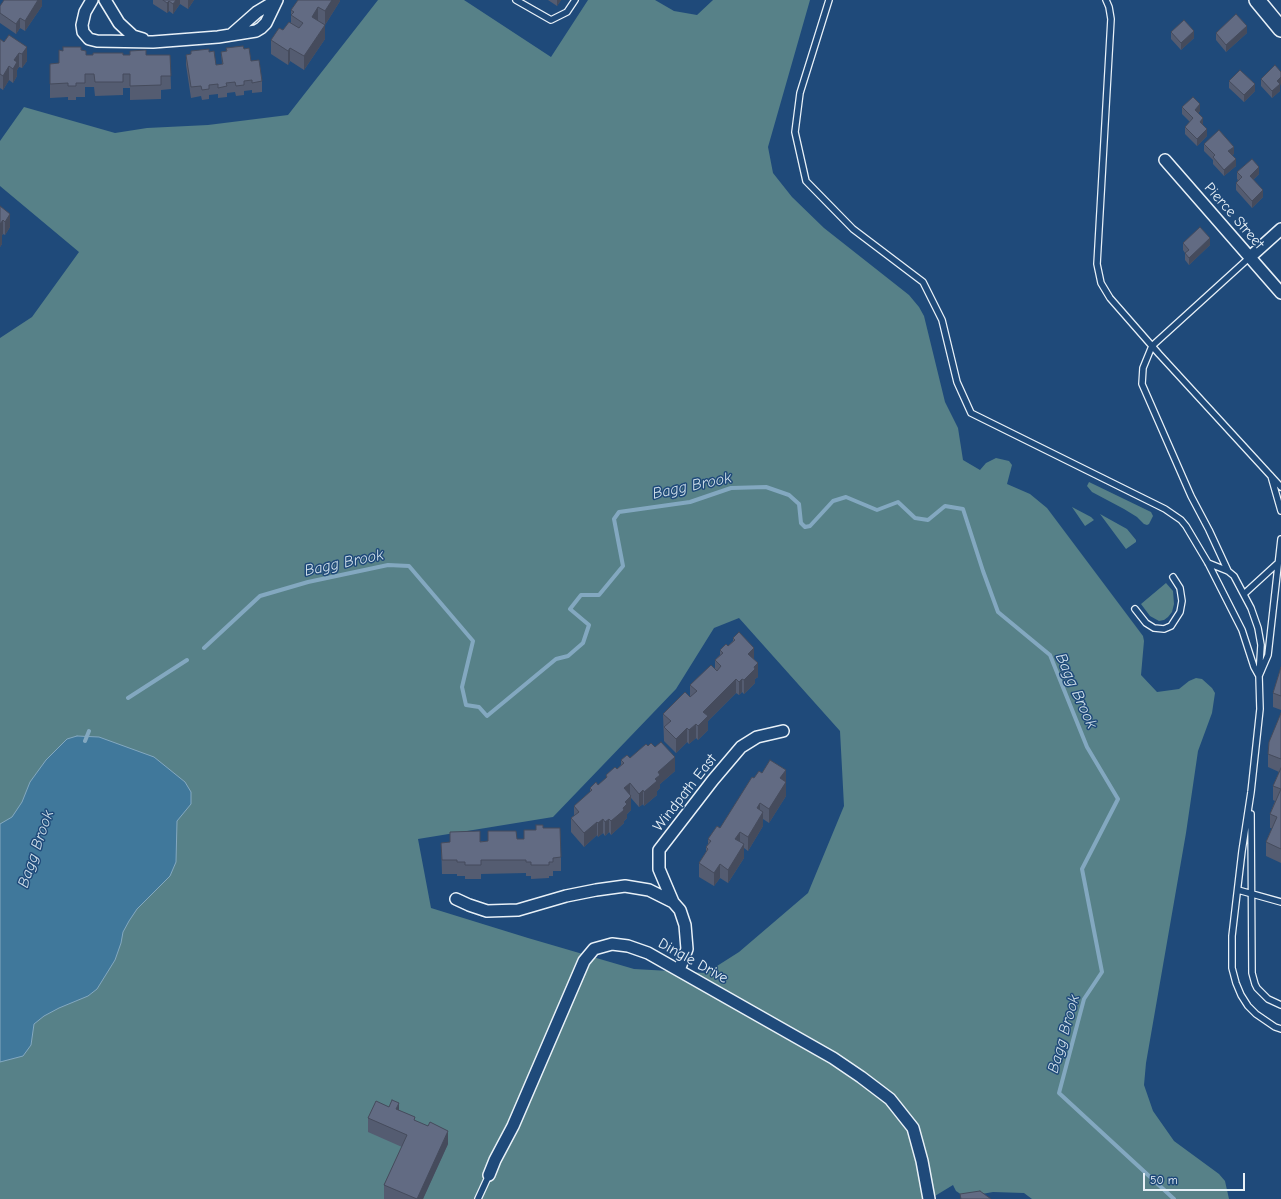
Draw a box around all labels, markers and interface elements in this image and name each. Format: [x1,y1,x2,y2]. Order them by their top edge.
street label: Pierce Street [1200,179,1268,253]
water label: Bagg Brook [651,468,733,504]
water label: Bagg Brook [303,545,385,581]
water label: Bagg Brook [1051,650,1101,732]
street label: Windpath East [649,751,721,835]
water label: Bagg Brook [14,808,58,890]
street label: Dingle Drive [655,934,731,988]
water label: Bagg Brook [1044,993,1084,1075]
scale bar [1145,1165,1247,1191]
text: 50 m [1150,1173,1178,1187]

